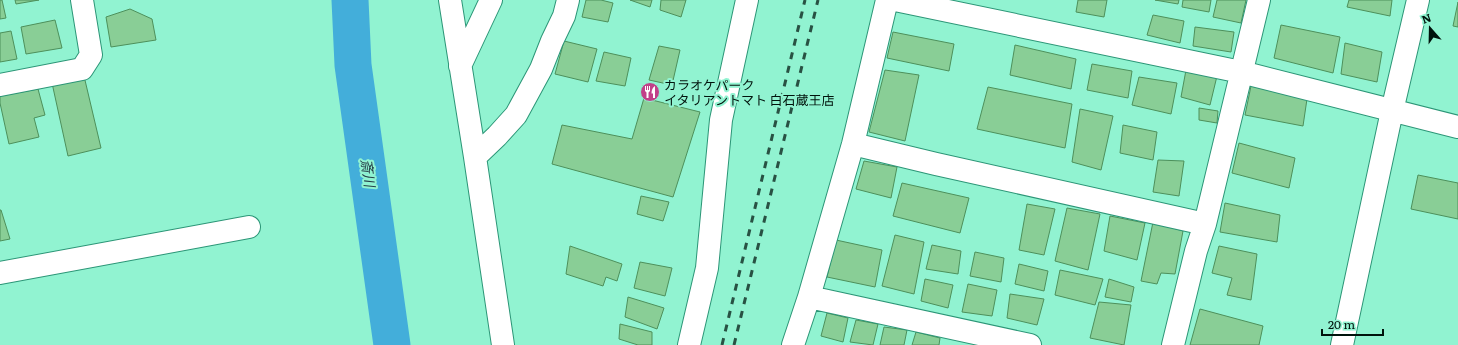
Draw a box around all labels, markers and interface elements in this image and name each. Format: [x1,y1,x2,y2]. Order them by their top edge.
north arrow [1410,8,1450,48]
text: N [1419,9,1433,27]
place label: カラオケパーク イタリアントマト 白石蔵王店 [664,75,835,109]
restaurant icon: カラオケパーク イタリアントマト 白石蔵王店 [639,81,661,103]
water label: 斎川 [357,158,381,190]
scale bar [1322,311,1383,337]
text: 20 m [1328,315,1355,333]

